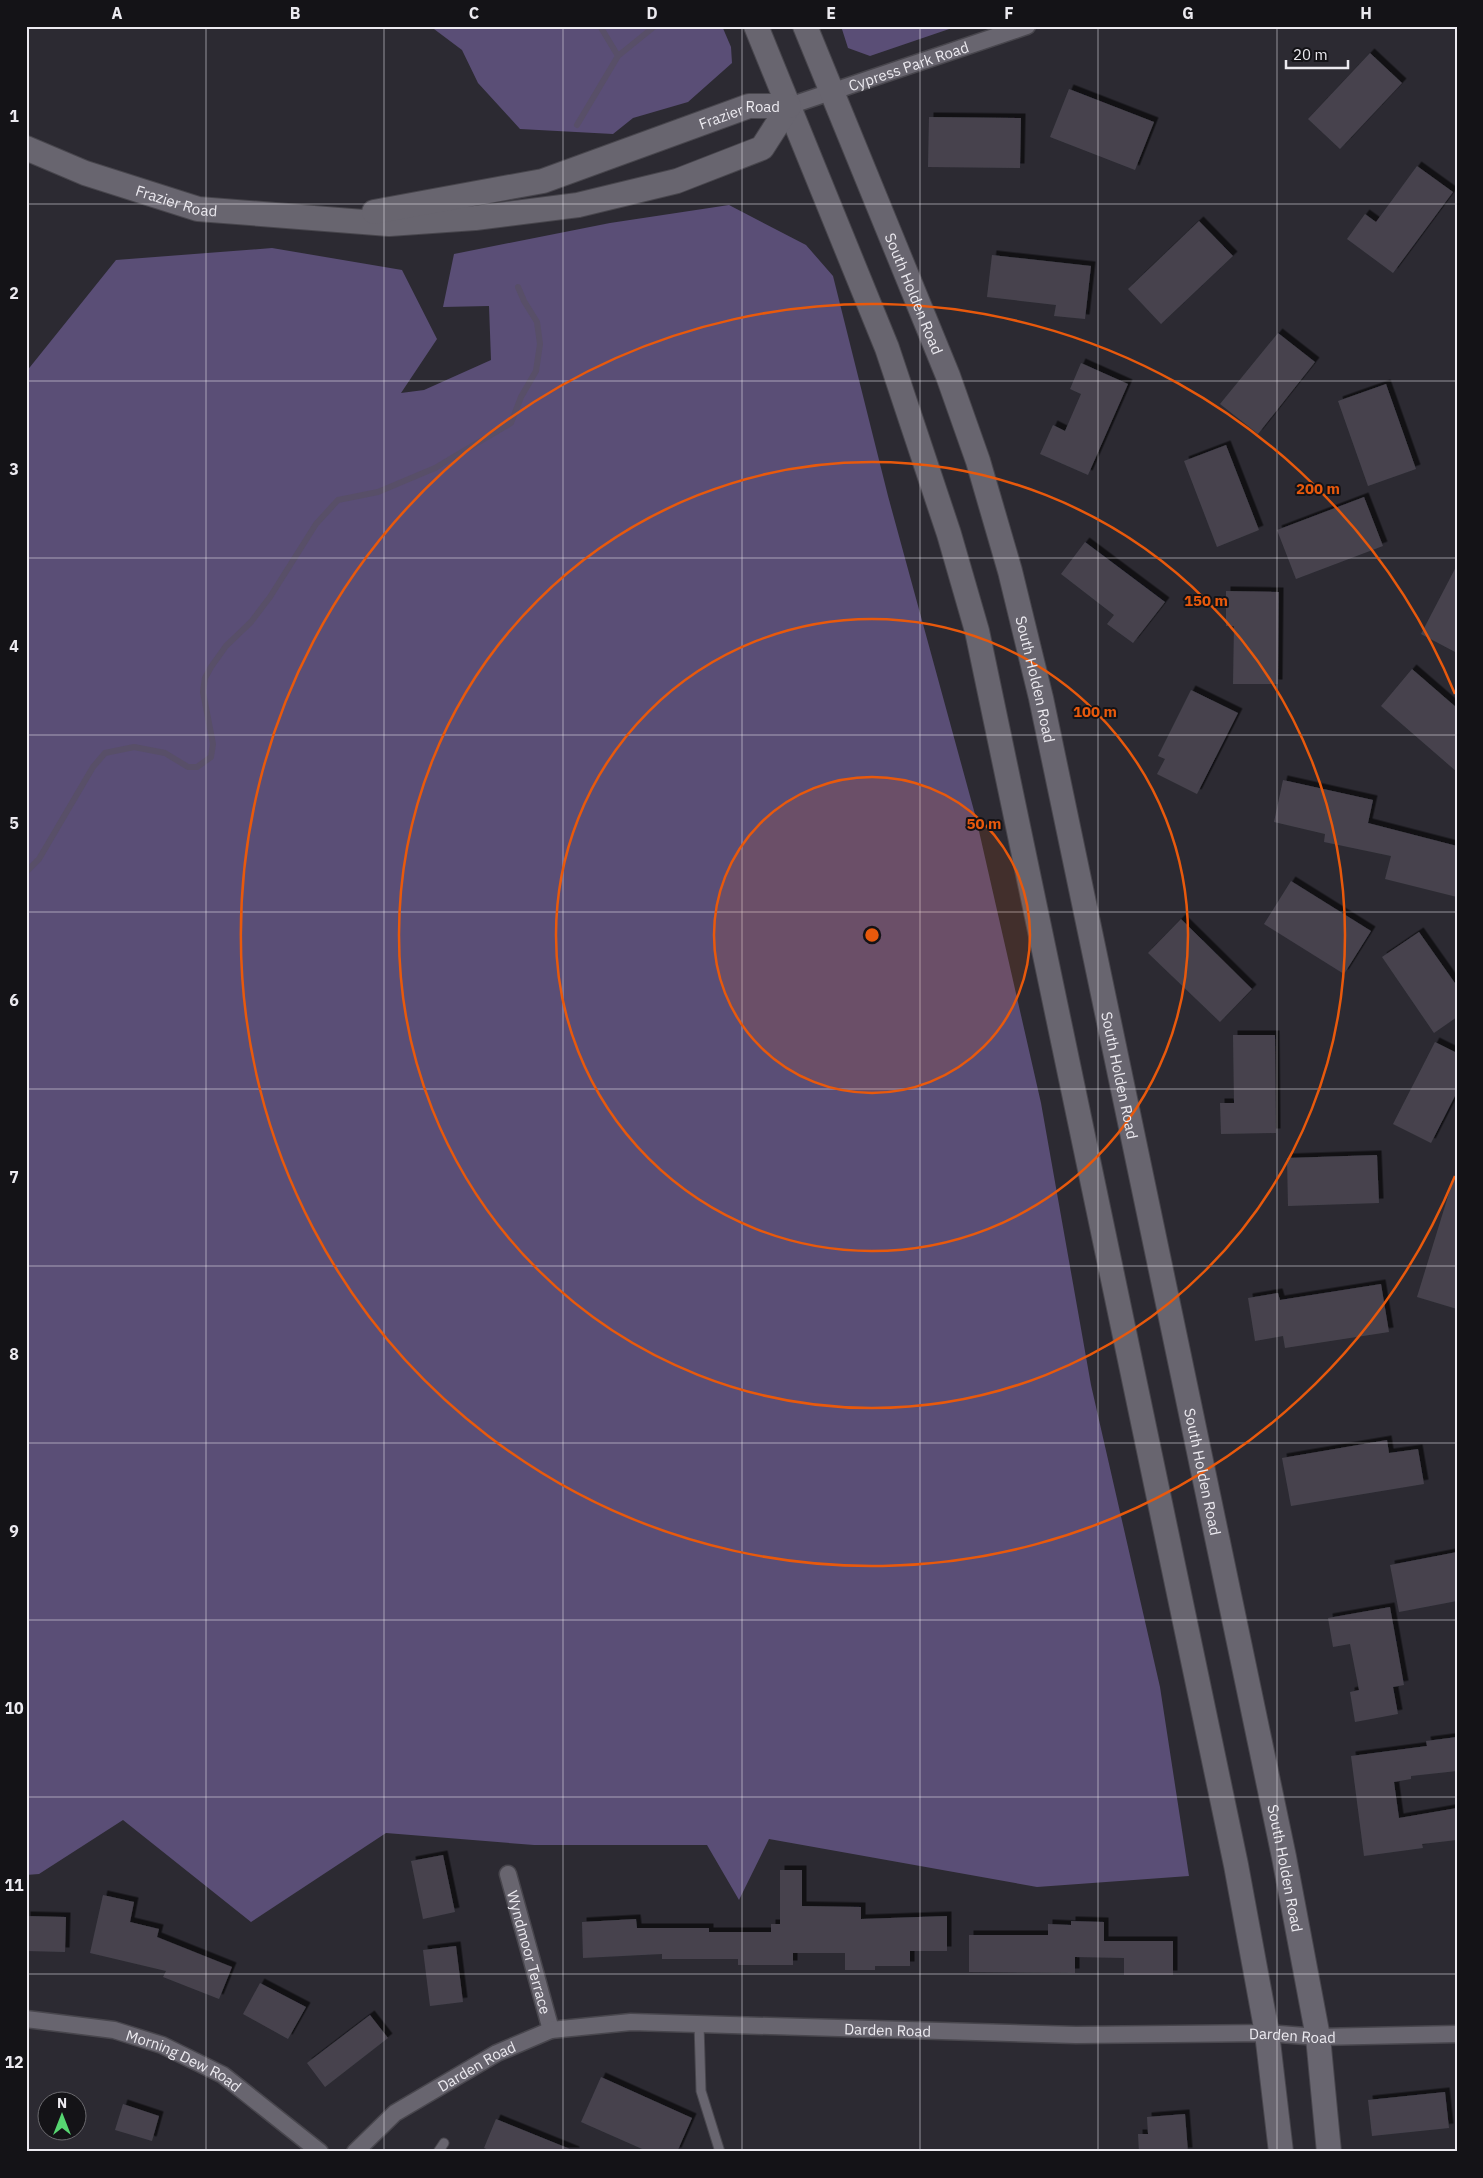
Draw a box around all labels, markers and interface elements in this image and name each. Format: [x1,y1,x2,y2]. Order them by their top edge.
text: A [112,3,123,23]
text: B [290,3,301,23]
text: C [469,3,479,23]
text: D [646,3,658,23]
text: E [826,3,836,23]
text: F [1004,3,1014,23]
text: G [1182,3,1194,23]
text: H [1360,3,1372,23]
street label: Cypress Park Road [846,37,971,95]
scale bar [1286,38,1348,70]
text: 20 m [1293,45,1328,64]
street label: Frazier Road [696,97,780,133]
text: 1 [9,106,19,126]
street label: Frazier Road [133,180,218,220]
street label: South Holden Road [881,230,948,357]
text: 2 [9,283,19,303]
text: 3 [9,459,19,479]
text: 200 m [1296,479,1340,498]
text: 150 m [1184,591,1228,610]
street label: South Holden Road [1012,614,1060,744]
text: 4 [9,636,19,656]
text: 100 m [1073,702,1117,721]
text: 5 [9,813,19,833]
text: 50 m [967,814,1001,833]
centre of rings [863,926,881,944]
text: 6 [9,990,19,1010]
street label: South Holden Road [1098,1010,1143,1141]
text: 7 [9,1167,19,1187]
text: 8 [9,1344,19,1364]
street label: South Holden Road [1181,1406,1226,1537]
text: 9 [9,1521,19,1541]
text: 10 [4,1698,24,1718]
street label: South Holden Road [1264,1803,1307,1934]
text: 11 [4,1875,24,1895]
street label: Wyndmoor Terrace [503,1888,556,2016]
street label: Darden Road [844,2019,931,2040]
street label: Darden Road [1249,2023,1336,2047]
street label: Morning Dew Road [124,2025,245,2096]
street label: Darden Road [434,2037,519,2096]
text: 12 [4,2052,24,2072]
north arrow [38,2090,88,2140]
text: N [57,2094,67,2112]

